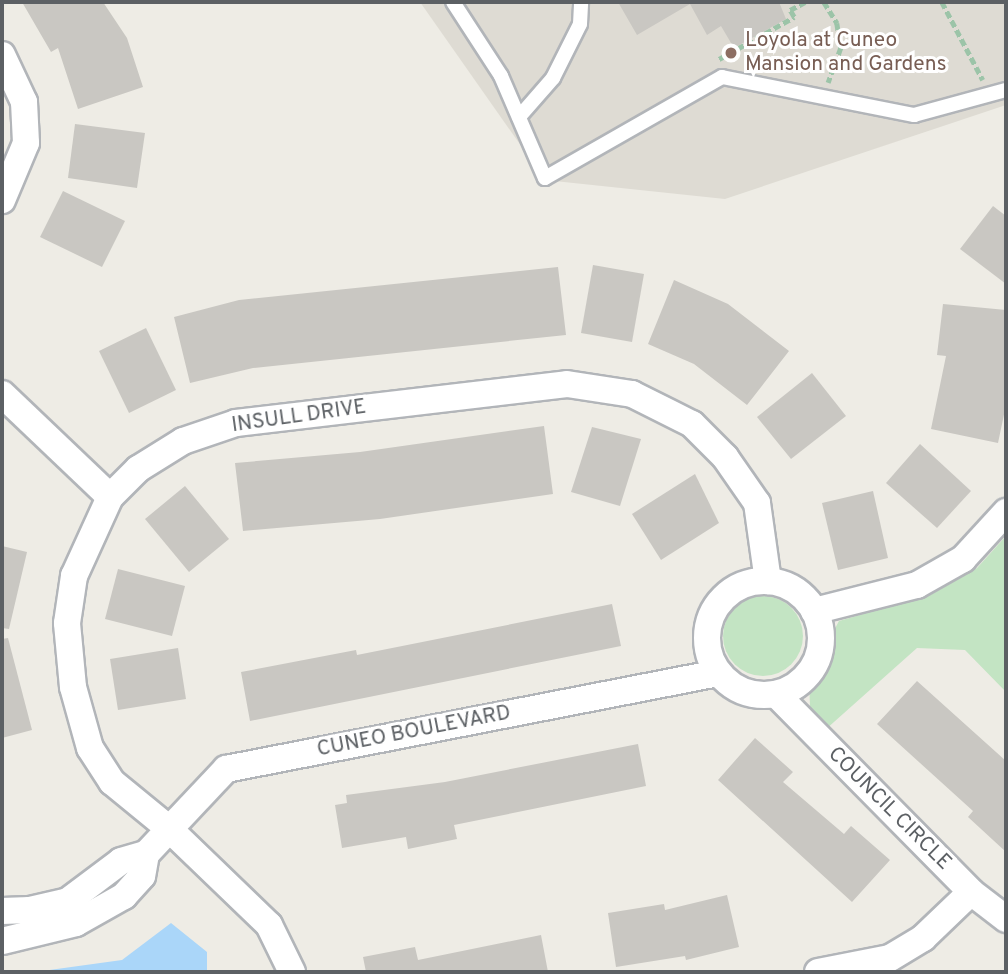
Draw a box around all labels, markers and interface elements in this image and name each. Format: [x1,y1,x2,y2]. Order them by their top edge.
place label: Loyola at Cuneo Mansion and Gardens [745,28,947,78]
marker: Loyola at Cuneo Mansion and Gardens [723,45,739,61]
street label: INSULL DRIVE [230,395,368,439]
street label: CUNEO BOULEVARD [315,701,513,763]
street label: COUNCIL CIRCLE [822,742,956,876]

